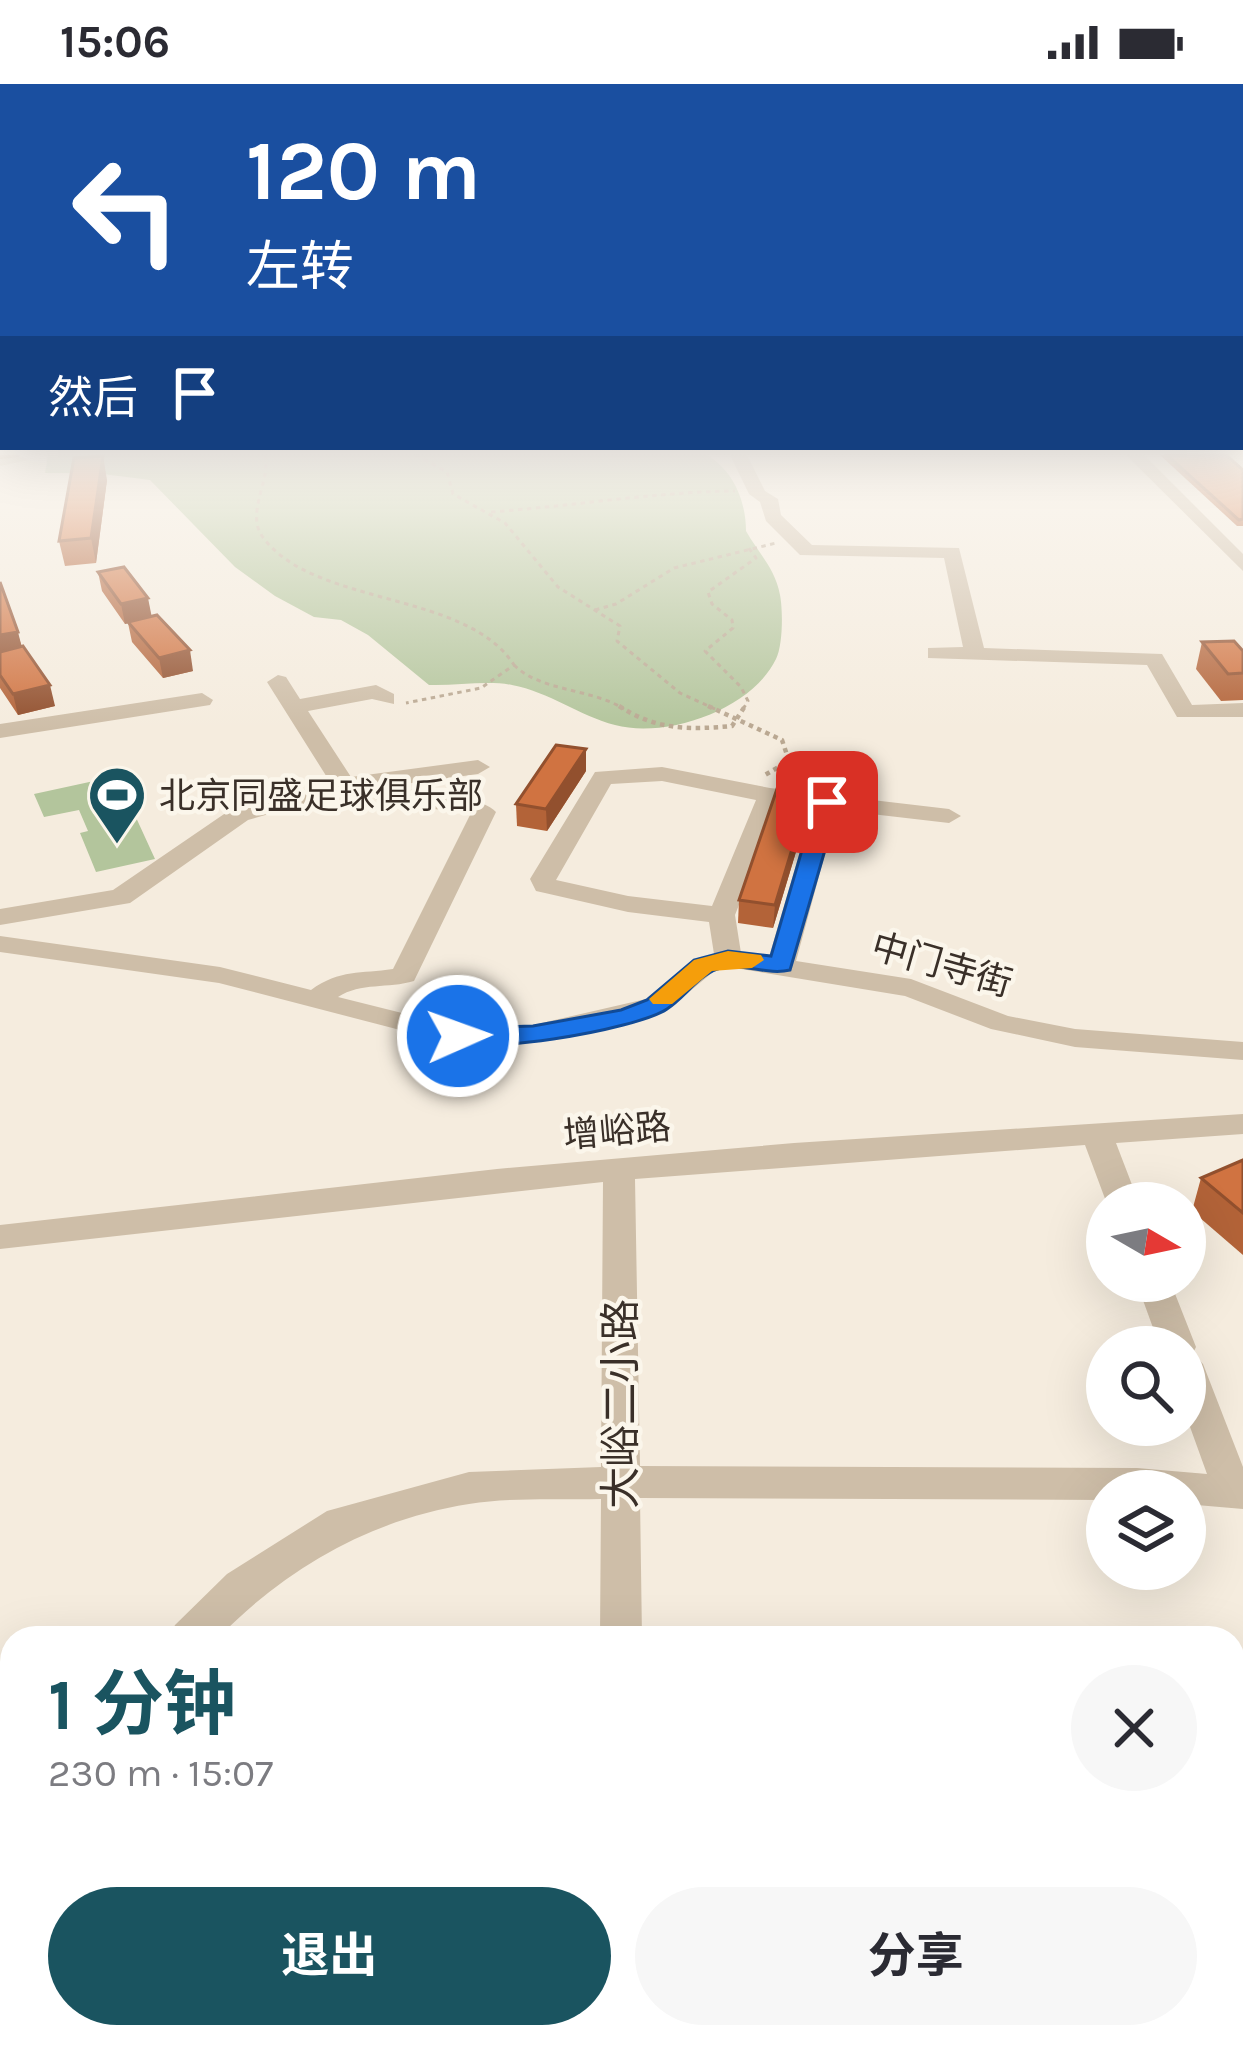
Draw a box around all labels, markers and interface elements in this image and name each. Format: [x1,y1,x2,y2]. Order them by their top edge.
text: 15:06 [60,16,170,68]
text: 120 m [246,122,481,220]
icon: left [48,132,204,288]
text: 左转 [246,235,354,299]
icon: arrive [162,360,228,426]
text: 然后 [48,372,138,424]
pin [776,751,878,853]
sports icon: 北京同盛足球俱乐部 [86,764,148,846]
icon: arrive [794,769,860,835]
place label: 北京同盛足球俱乐部 [159,775,483,817]
street label: 中门寺街 [867,925,1017,1005]
position arrow [395,973,521,1099]
street label: 增峪路 [561,1105,673,1157]
north arrow [1086,1182,1206,1302]
map controls [1086,1182,1206,1590]
street label: 大峪二小路 [596,1299,646,1509]
button: search [1086,1326,1206,1446]
button: layers [1086,1470,1206,1590]
text: 1 分钟 [48,1663,236,1747]
button: close [1071,1665,1197,1791]
text: 230 m · 15:07 [48,1750,273,1796]
button: 退出 [48,1887,611,2025]
button: 分享 [635,1887,1197,2025]

